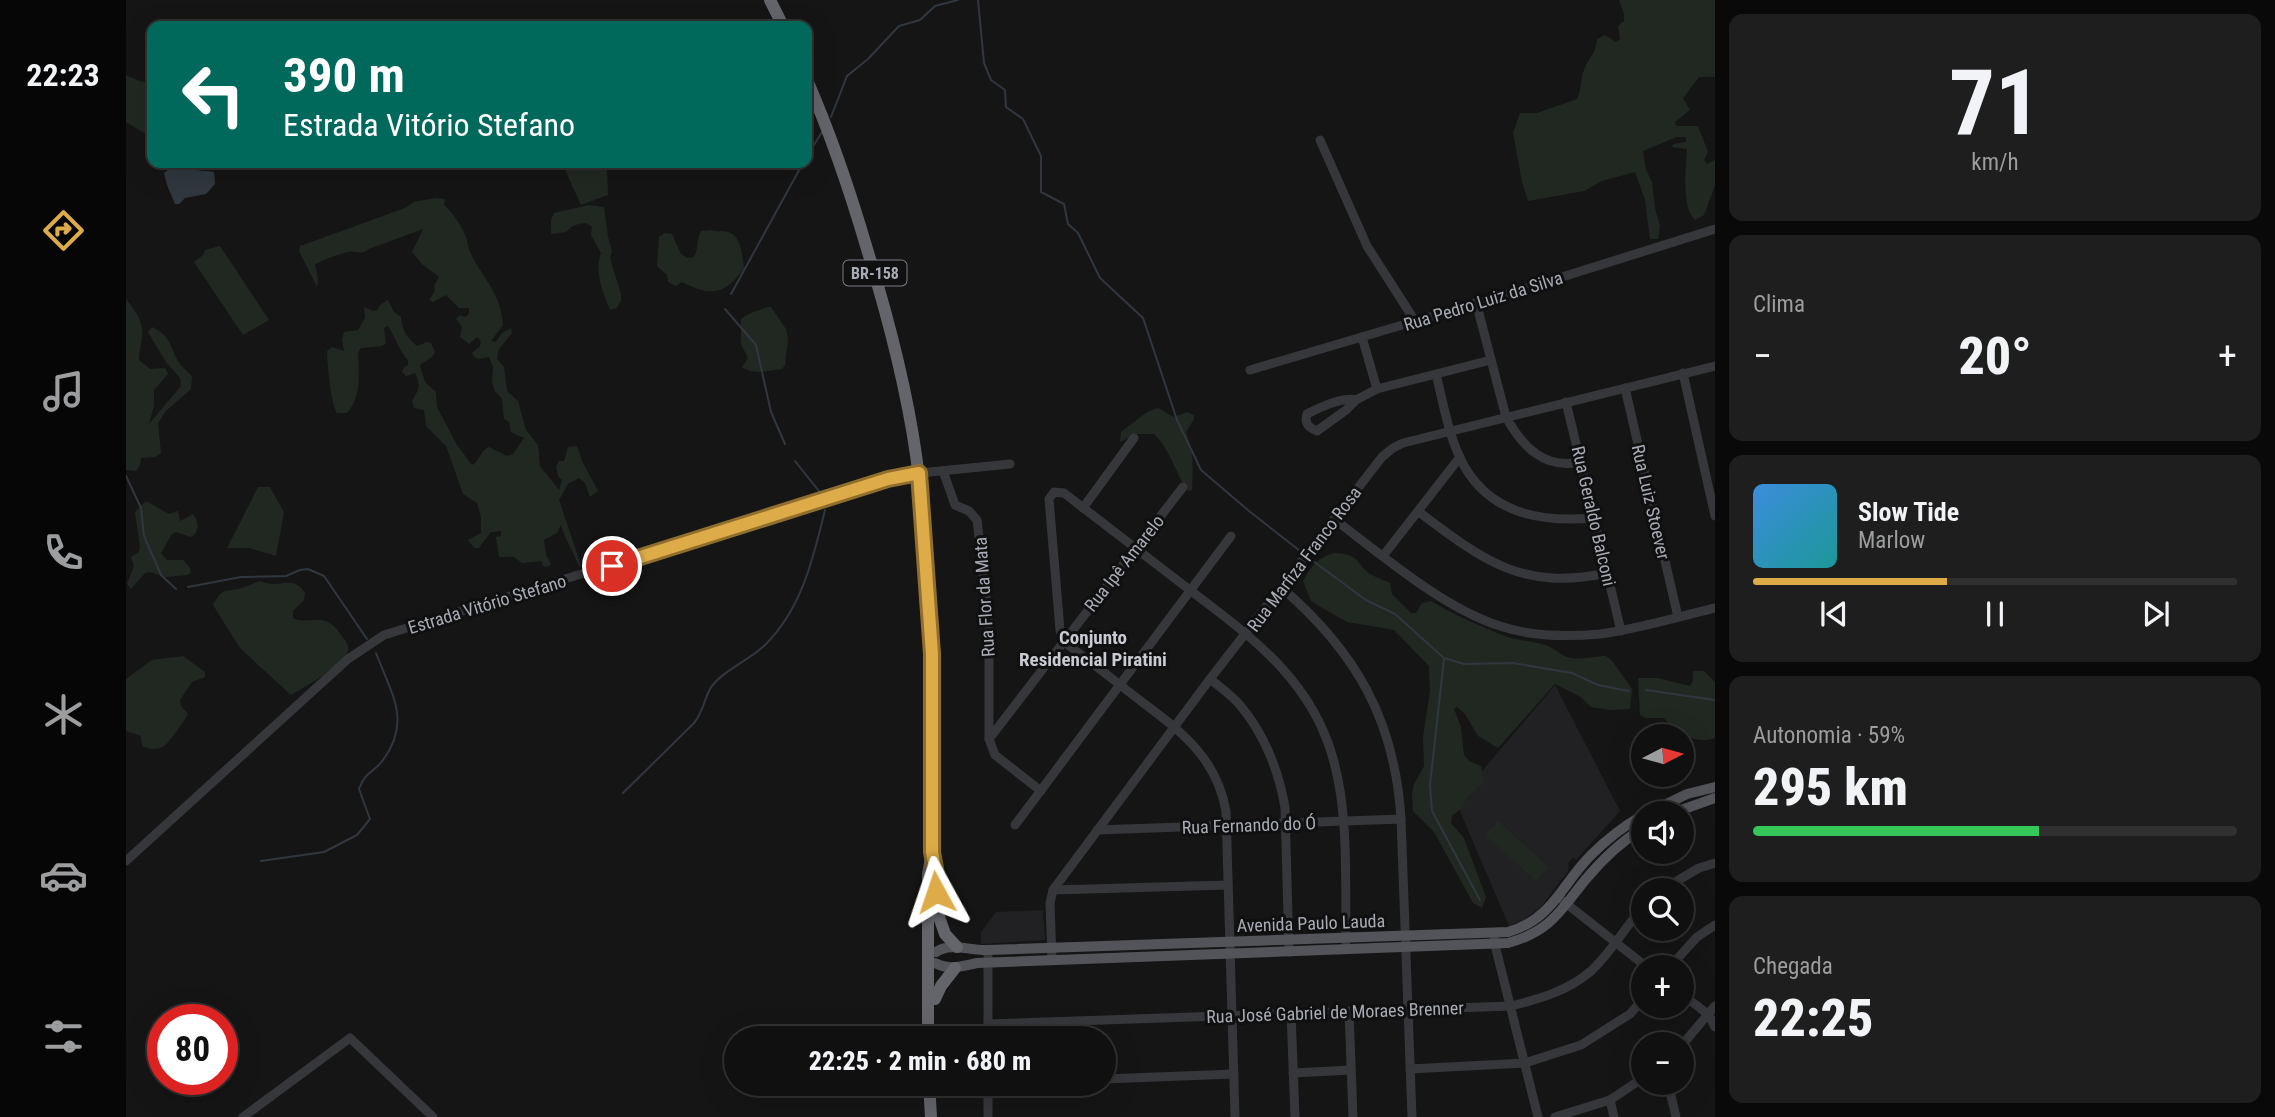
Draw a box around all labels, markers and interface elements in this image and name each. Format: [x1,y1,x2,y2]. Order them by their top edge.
text: 390 m [283,47,405,104]
icon: left [168,49,259,140]
text: 71 [1949,50,2041,156]
text: 22:23 [26,56,100,94]
text: Estrada Vitório Stefano [283,106,575,144]
text: km/h [1971,149,2019,176]
icon: directions [39,206,88,255]
road number: BR-158 [844,260,906,286]
street label: Rua Pedro Luiz da Silva [1401,267,1565,335]
text: Clima [1753,291,1805,318]
text: 20° [1958,326,2032,387]
text: − [1753,334,1772,378]
text: + [2218,334,2237,378]
icon: music [39,367,88,416]
street label: Rua Luiz Stoever [1628,442,1675,562]
street label: Rua Geraldo Balconi [1568,444,1620,588]
street label: Rua Marfiza Franco Rosa [1243,482,1365,636]
text: Slow Tide [1858,497,1959,527]
street label: Rua Ipê Amarelo [1080,511,1168,615]
text: Marlow [1858,527,1925,554]
icon: phone [39,528,88,577]
pin [582,536,642,596]
street label: Rua Flor da Mata [969,536,999,658]
icon: arrive [593,547,631,585]
street label: Estrada Vitório Stefano [405,570,569,638]
icon: previous [1815,595,1853,633]
icon: pause [1976,595,2014,633]
icon: next [2137,595,2175,633]
district label: Conjunto Residencial Piratini [1019,626,1167,671]
icon: climate [39,690,88,739]
text: Autonomia · 59% [1753,722,1905,749]
north arrow [1631,724,1694,788]
map controls [1631,724,1694,1095]
text: 295 km [1753,757,1908,818]
button: sound [1631,801,1694,864]
street label: Rua Fernando do Ó [1181,812,1317,838]
icon: car [39,851,88,900]
position arrow [899,855,973,929]
button: search [1631,878,1694,941]
street label: Avenida Paulo Lauda [1236,910,1386,936]
text: Chegada [1753,953,1833,980]
button: + [1631,955,1694,1018]
text: 22:25 [1753,988,1873,1049]
street label: Rua José Gabriel de Moraes Brenner [1206,997,1465,1027]
speed limit sign: 80 [147,1004,238,1095]
icon: filters [39,1012,88,1061]
button: − [1631,1032,1694,1095]
text: 22:25 · 2 min · 680 m [809,1046,1031,1076]

